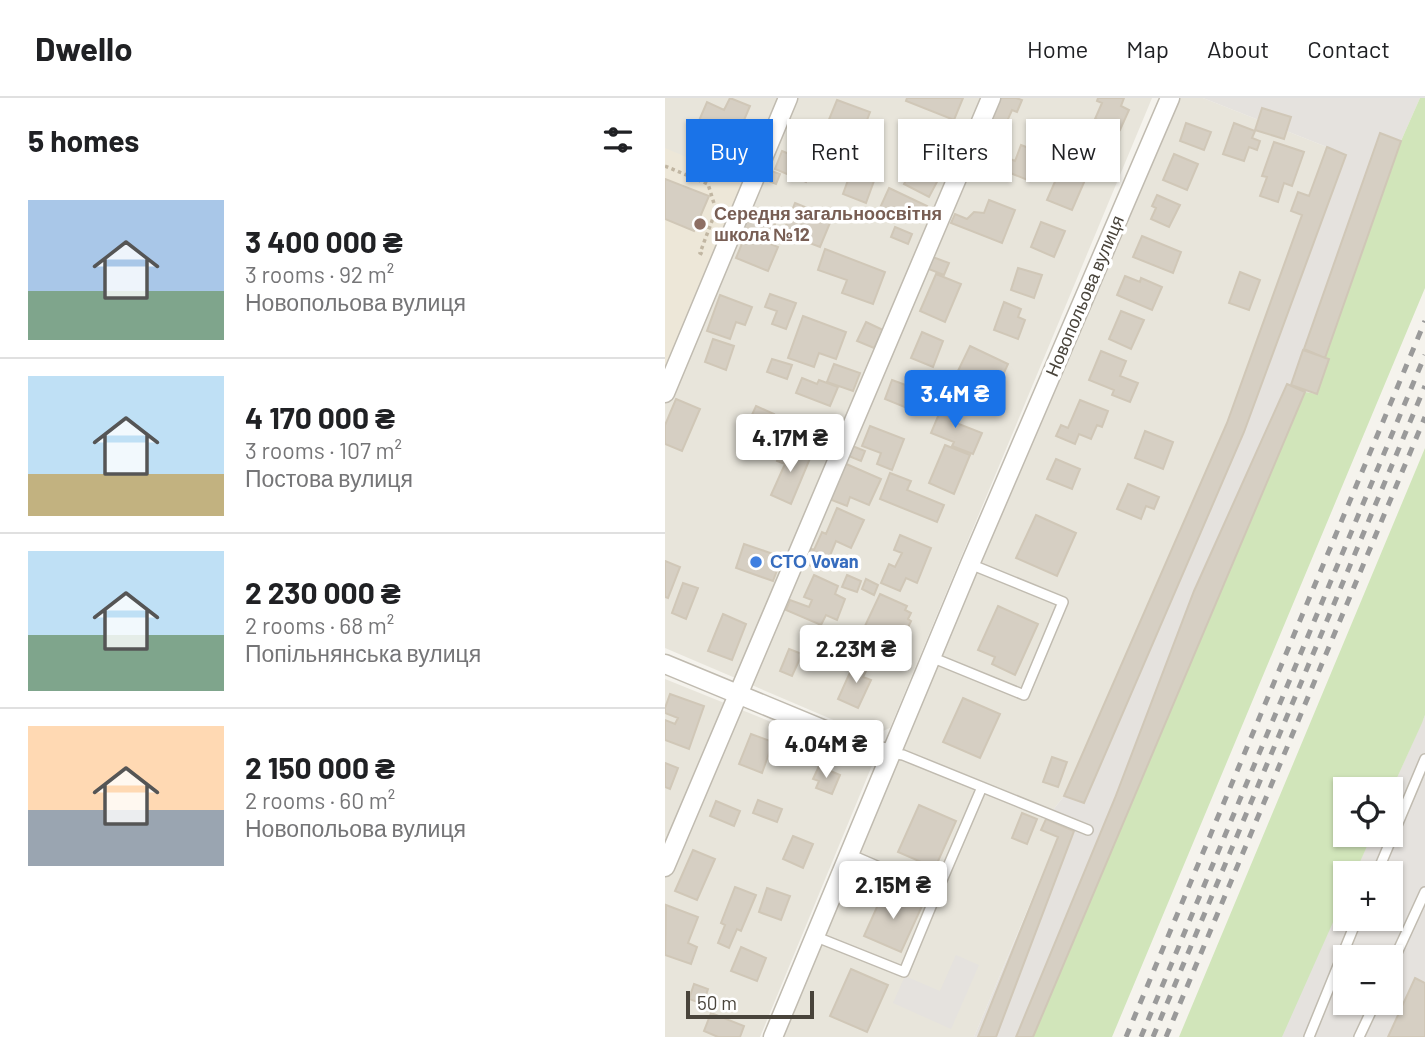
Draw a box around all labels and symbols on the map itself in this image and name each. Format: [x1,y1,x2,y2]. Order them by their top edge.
place label: Середня загальноосвітня школа №12 [714,202,942,245]
street label: Новопольова вулиця [1040,212,1128,380]
marker: Середня загальноосвітня школа №12 [692,216,708,232]
pin: 3.4M ₴ [898,370,1012,430]
pin: 4.17M ₴ [725,414,855,474]
place label: СТО Vovan [770,550,859,572]
marker: СТО Vovan [748,554,764,570]
pin: 2.23M ₴ [791,626,921,685]
pin: 4.04M ₴ [761,720,891,780]
pin: 2.15M ₴ [828,862,958,921]
scale bar [686,988,814,1020]

